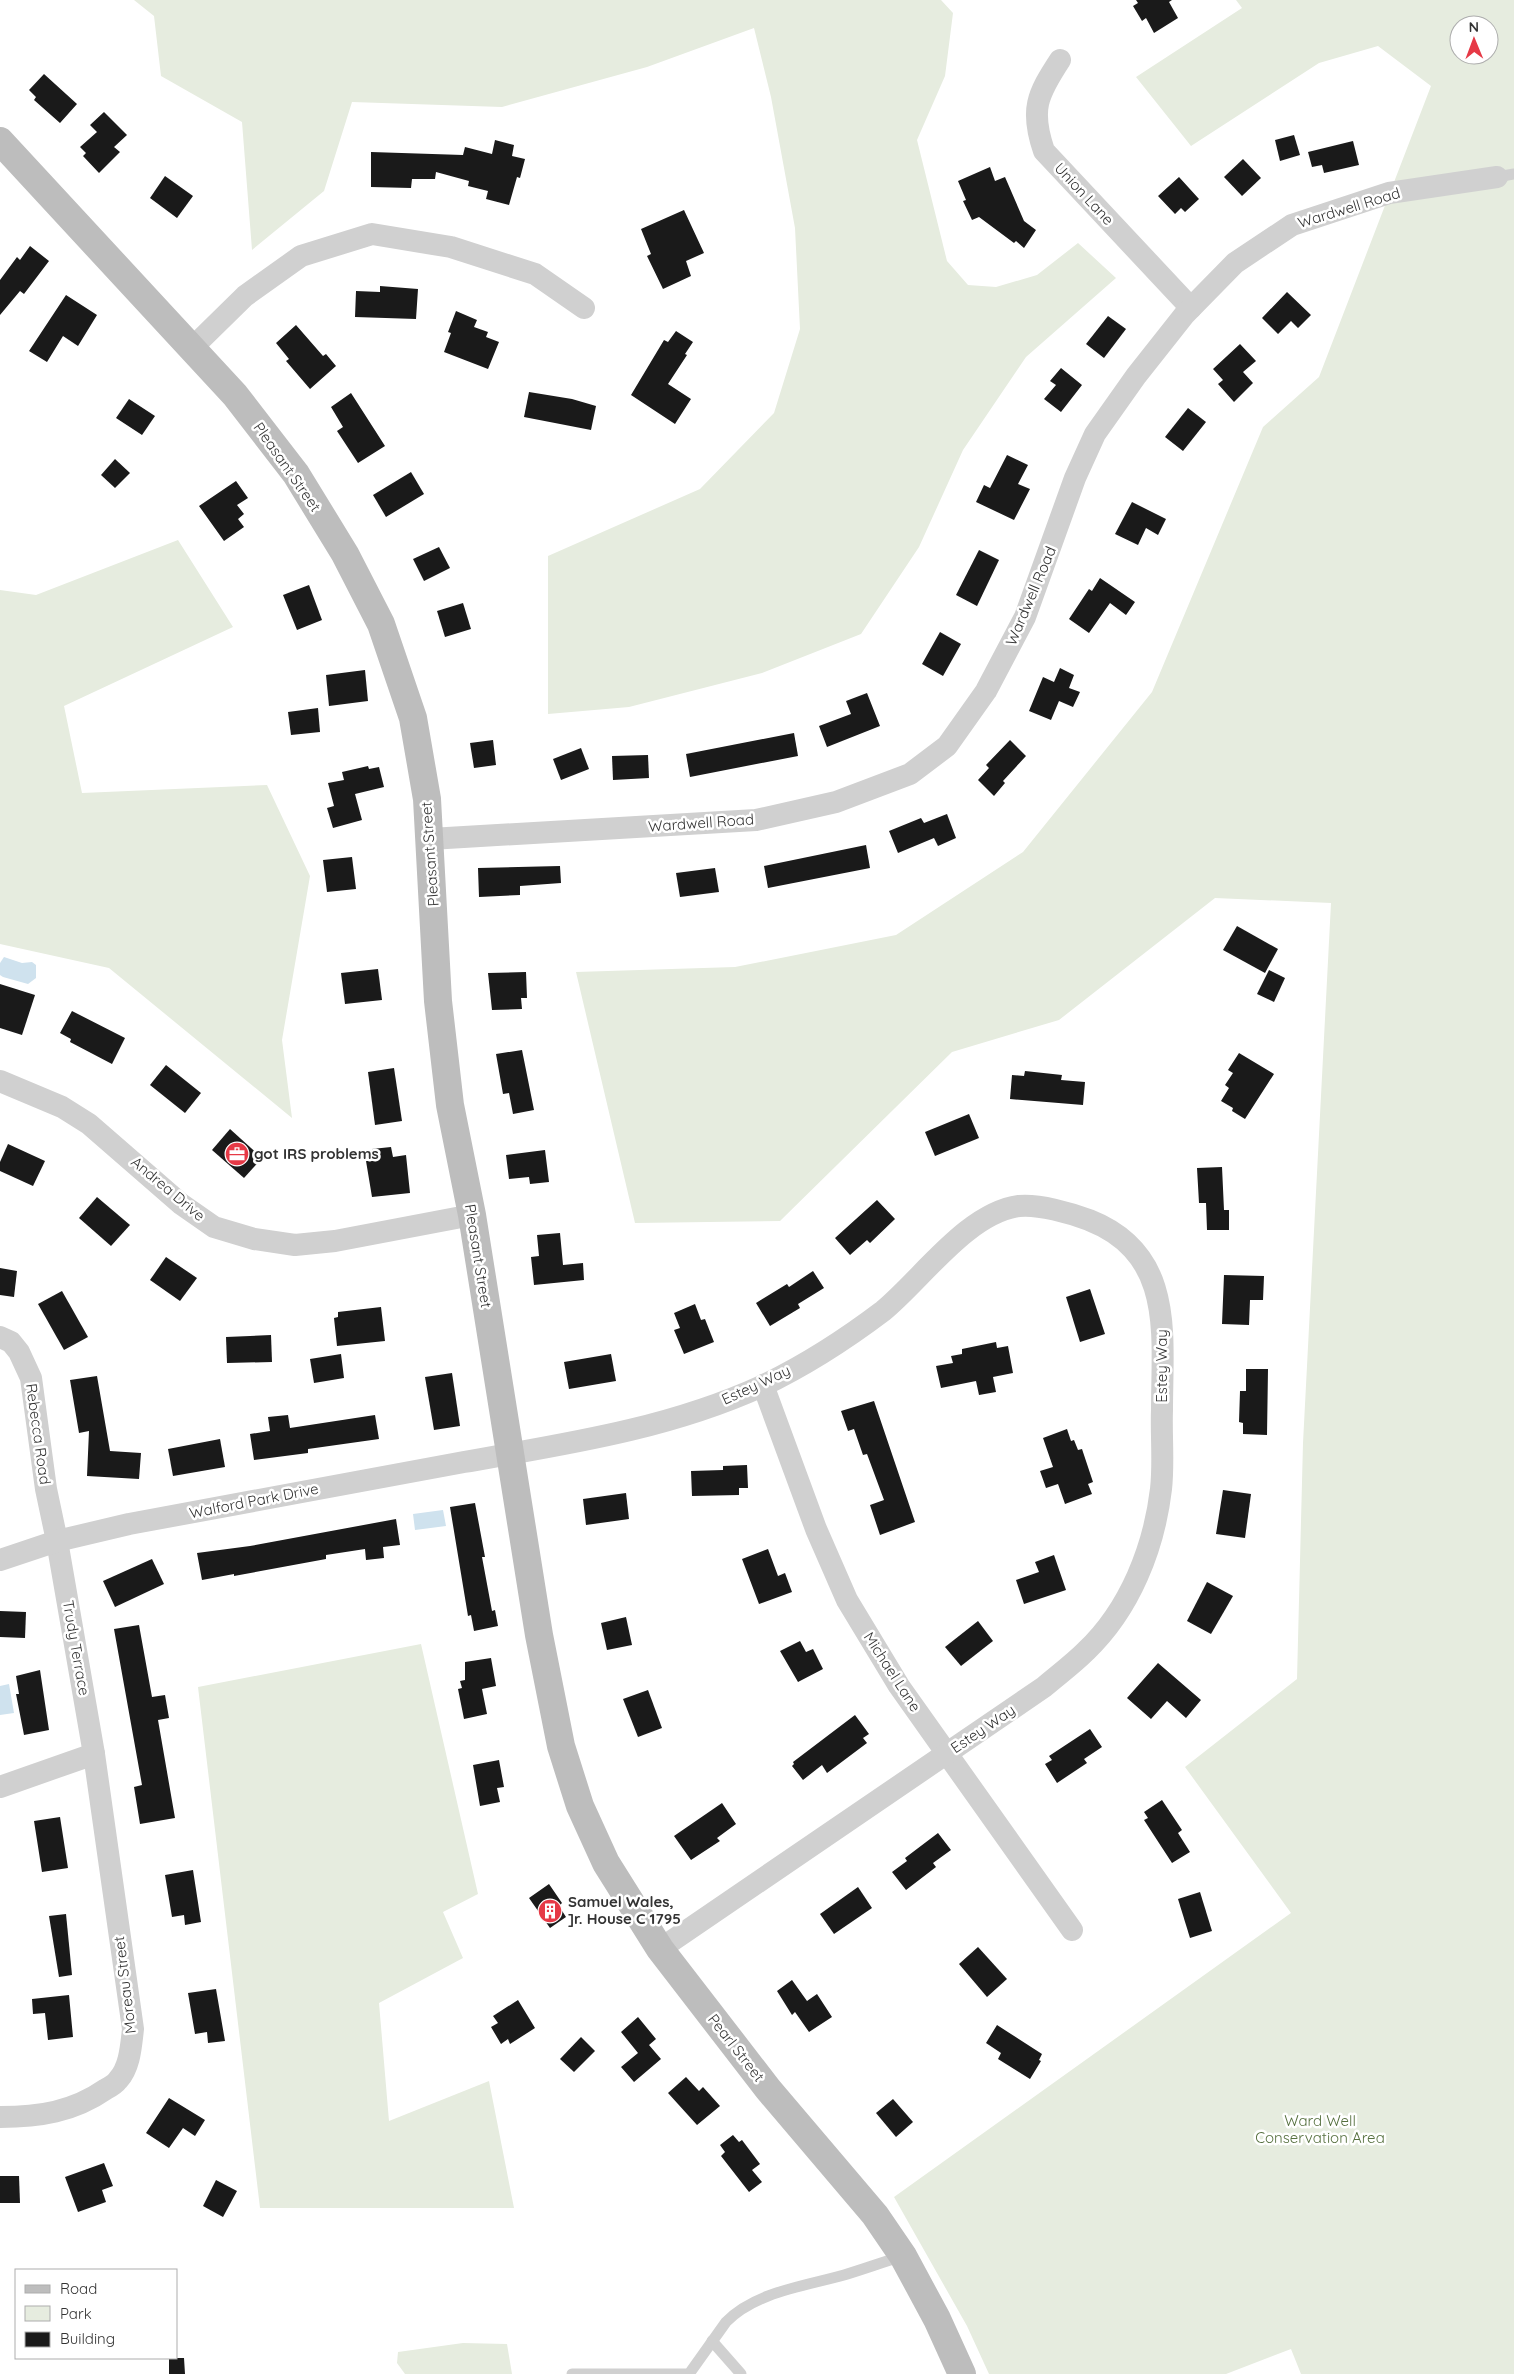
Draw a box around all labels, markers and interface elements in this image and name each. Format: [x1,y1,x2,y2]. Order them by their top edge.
north arrow [1449,15,1499,65]
text: N [1468,18,1479,36]
street label: Union Lane [1051,158,1118,229]
street label: Wardwell Road [1295,183,1402,232]
street label: Pleasant Street [250,418,325,515]
street label: Wardwell Road [1001,543,1060,648]
street label: Pleasant Street [416,801,443,907]
street label: Wardwell Road [647,809,754,836]
office icon: got IRS problems [224,1141,250,1167]
place label: got IRS problems [254,1144,379,1163]
street label: Andrea Drive [127,1152,209,1225]
street label: Pleasant Street [461,1203,496,1309]
street label: Estey Way [1152,1329,1171,1403]
street label: Estey Way [718,1360,793,1409]
street label: Rebecca Road [22,1382,55,1486]
street label: Walford Park Drive [188,1479,320,1522]
street label: Trudy Terrace [59,1599,94,1697]
street label: Michael Lane [860,1628,925,1715]
street label: Estey Way [947,1700,1019,1757]
place label: Samuel Wales, ]r. House C 1795 [568,1892,681,1928]
building icon: Samuel Wales, ]r. House C 1795 [537,1898,563,1924]
street label: Moreau Street [109,1935,140,2035]
street label: Pearl Street [704,2010,769,2085]
park label: Ward Well Conservation Area [1255,2111,1385,2147]
legend [15,2269,178,2359]
text: Road [60,2279,97,2298]
text: Park [60,2304,92,2323]
text: Building [60,2329,115,2348]

